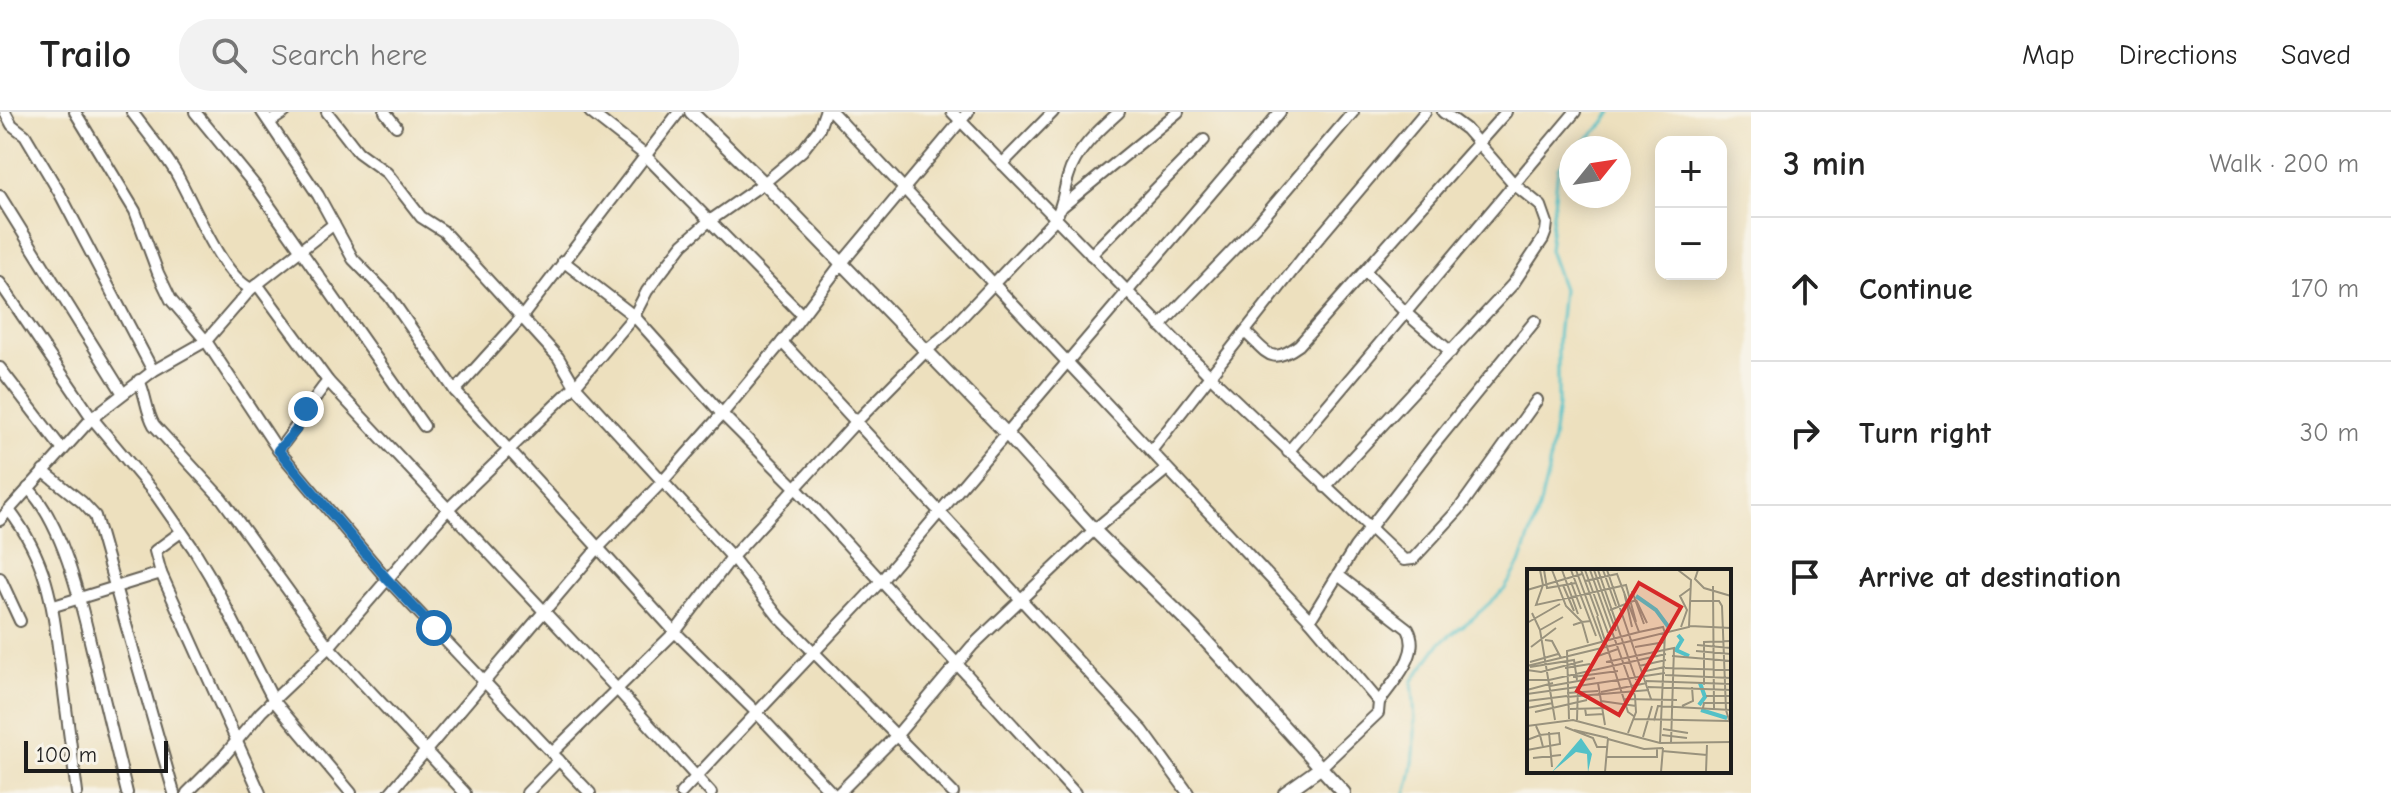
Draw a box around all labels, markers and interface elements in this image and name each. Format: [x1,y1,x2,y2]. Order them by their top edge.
search box [179,19,739,91]
text: Trailo [40,33,131,77]
icon: search [207,33,251,77]
text: Search here [271,38,427,73]
text: Map [2022,39,2075,71]
text: Directions [2119,39,2237,71]
text: Saved [2281,39,2351,71]
north arrow [1559,136,1631,208]
map controls [1655,136,1727,280]
button: + [1655,136,1727,208]
text: 3 min [1783,144,1866,184]
text: Walk · 200 m [2209,149,2359,179]
button: − [1655,208,1727,280]
icon: ahead [1783,267,1827,311]
text: Continue [1859,272,1973,307]
text: 170 m [2290,274,2359,304]
route end [288,391,324,427]
icon: right [1783,411,1827,455]
text: Turn right [1859,416,1991,451]
text: 30 m [2300,418,2359,448]
icon: arrive [1783,555,1827,599]
text: Arrive at destination [1859,560,2121,595]
inset map [1527,569,1731,773]
route start [416,610,452,646]
scale bar [24,737,168,773]
text: 100 m [36,742,97,768]

